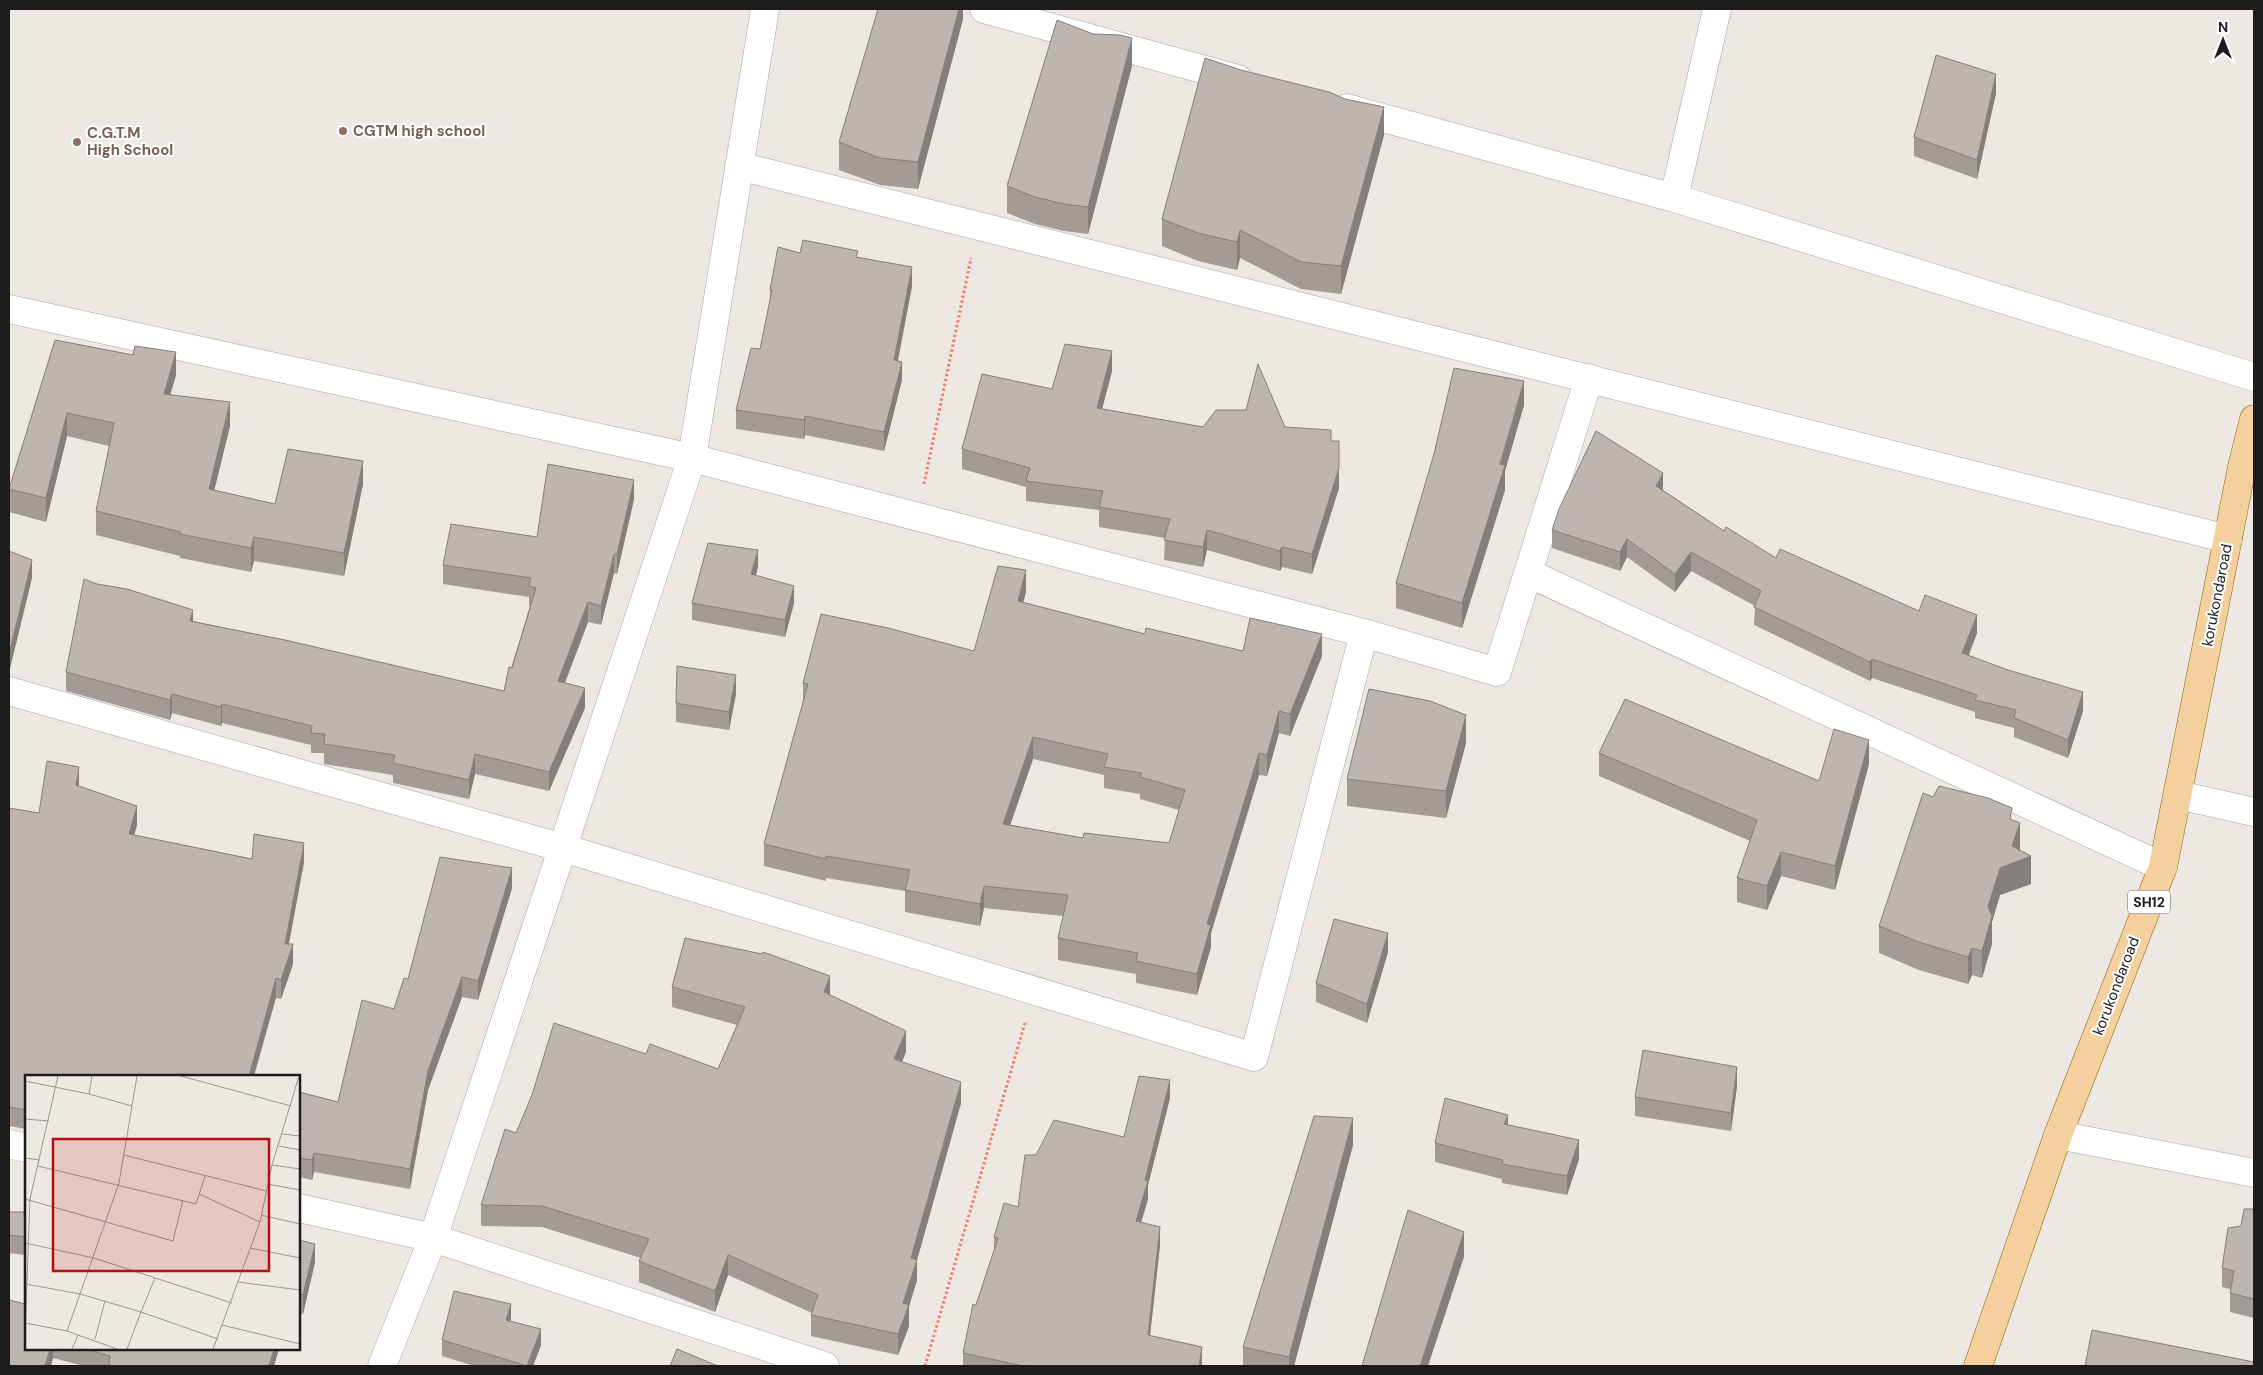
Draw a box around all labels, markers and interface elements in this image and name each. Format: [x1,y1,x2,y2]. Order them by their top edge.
north arrow [2198,15,2248,65]
text: N [2218,18,2228,36]
place label: CGTM high school [353,121,485,141]
place label: C.G.T.M High School [87,123,173,160]
marker: CGTM high school [337,125,349,137]
marker: C.G.T.M High School [71,136,83,148]
street label: korukondaroad [2197,542,2237,648]
road number: SH12 [2128,890,2170,914]
street label: korukondaroad [2088,934,2144,1038]
inset map [25,1075,300,1350]

